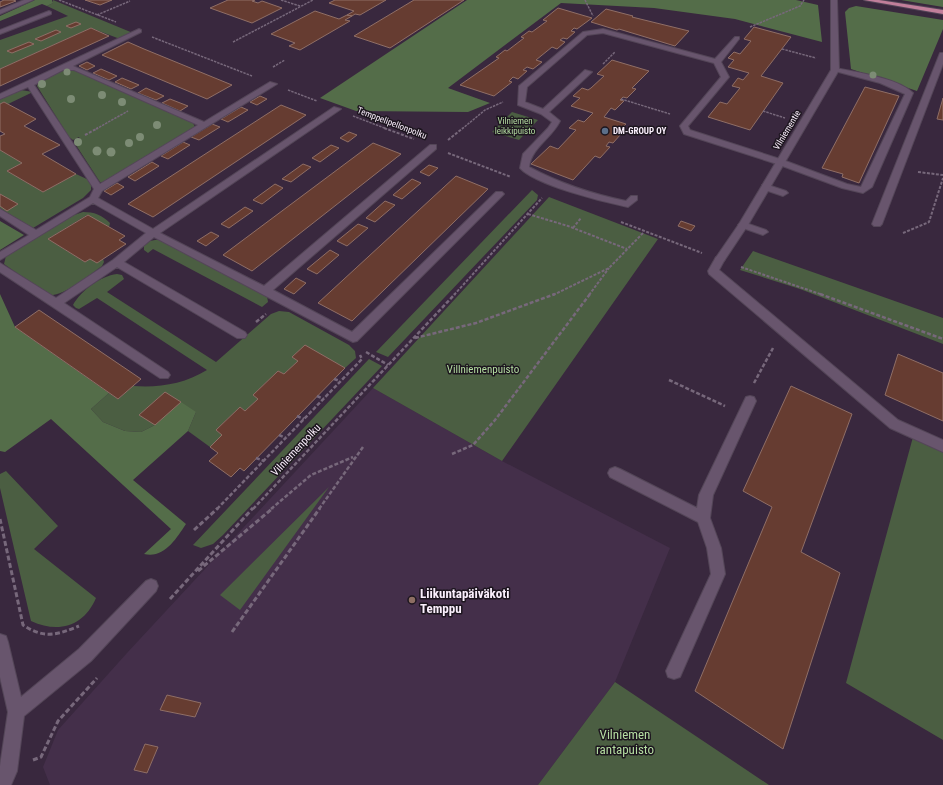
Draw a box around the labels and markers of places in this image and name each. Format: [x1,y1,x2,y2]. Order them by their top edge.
marker: DM-GROUP OY [600,126,610,136]
place label: DM-GROUP OY [613,126,666,136]
place label: Liikuntapäiväkoti Temppu [420,586,510,616]
marker: Liikuntapäiväkoti Temppu [407,595,417,605]

